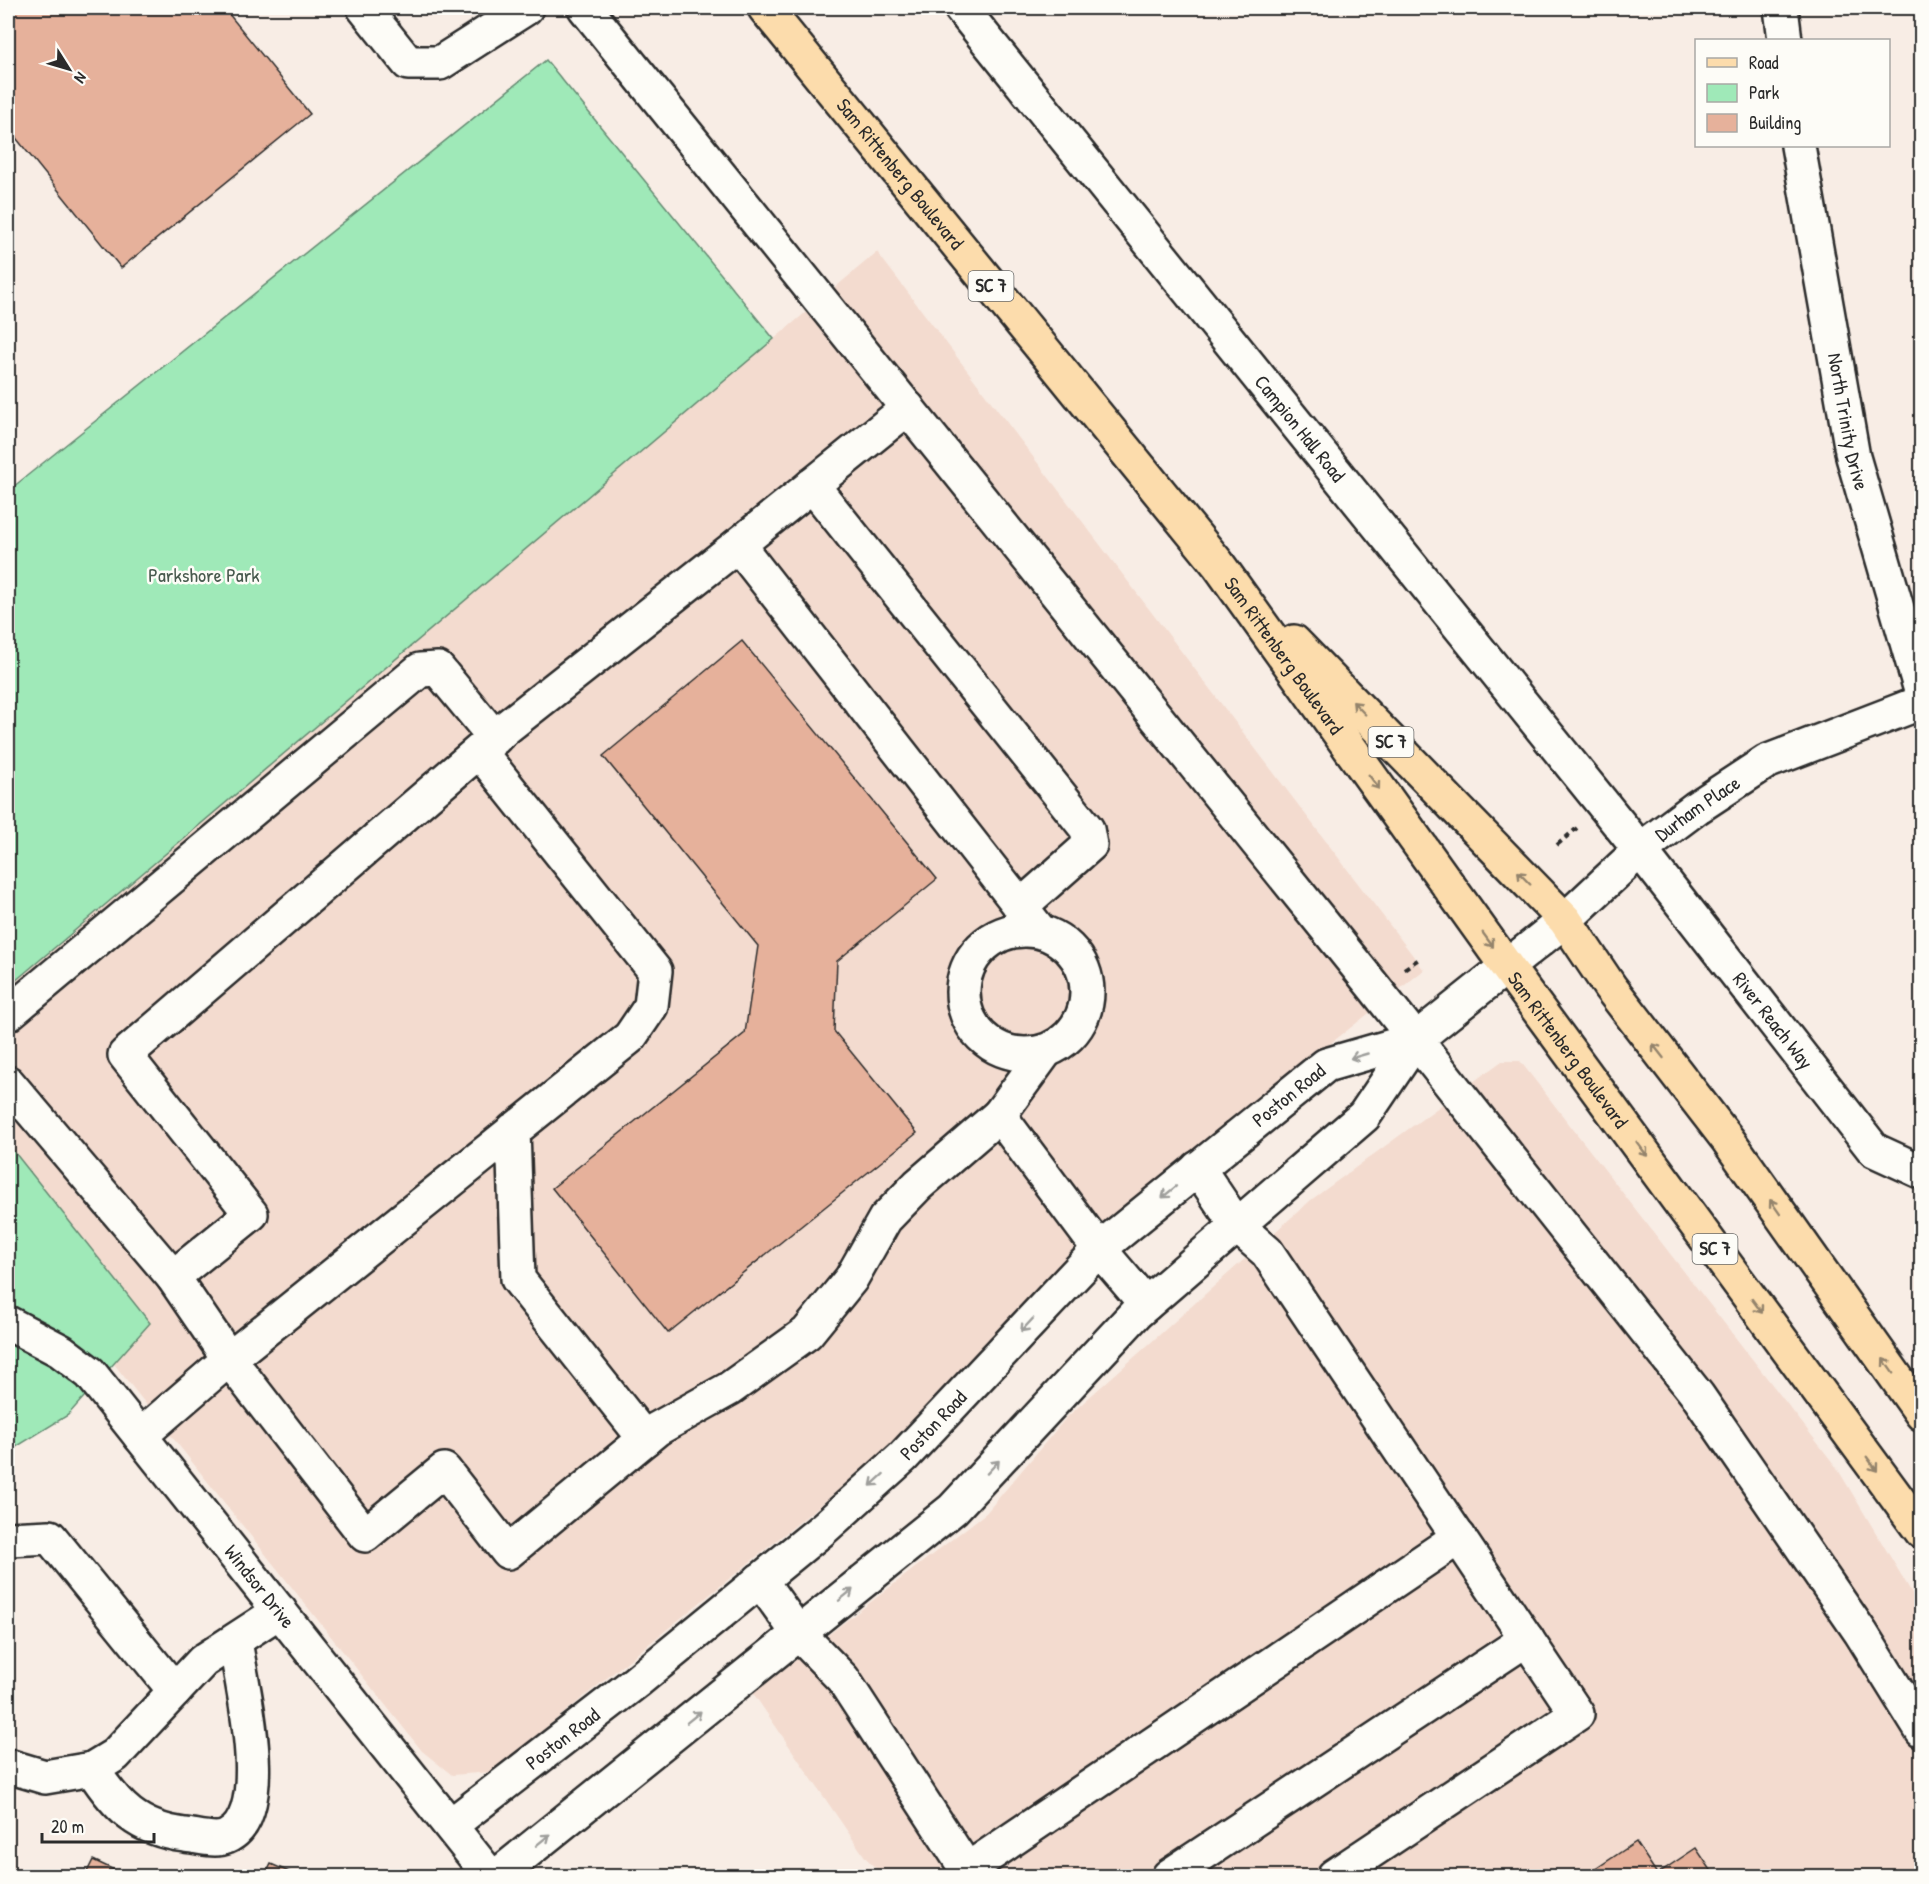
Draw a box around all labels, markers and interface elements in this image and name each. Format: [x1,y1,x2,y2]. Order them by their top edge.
north arrow [39,39,99,99]
legend [1695,39,1890,147]
text: Road [1749,50,1779,75]
text: N [69,68,92,88]
text: Park [1749,80,1780,105]
street label: Sam Rittenberg Boulevard [831,92,970,255]
text: Building [1749,110,1801,135]
road number: SC 7 [968,271,1014,301]
street label: North Trinity Drive [1822,351,1876,493]
street label: Campion Hall Road [1249,369,1352,487]
park label: Parkshore Park [148,561,260,588]
street label: Sam Rittenberg Boulevard [1218,571,1350,740]
one-way arrow [1352,701,1366,716]
road number: SC 7 [1368,727,1414,757]
street label: Durham Place [1649,769,1745,847]
one-way arrow [1368,773,1380,789]
one-way arrow [1517,871,1532,886]
one-way arrow [1482,932,1494,948]
street label: Sam Rittenberg Boulevard [1502,966,1635,1134]
street label: River Reach Way [1727,966,1820,1074]
one-way arrow [1652,1043,1665,1059]
one-way arrow [1350,1050,1369,1062]
street label: Poston Road [1246,1057,1331,1133]
one-way arrow [1635,1141,1648,1157]
one-way arrow [1161,1186,1177,1199]
one-way arrow [1769,1199,1781,1216]
road number: SC 7 [1692,1234,1738,1264]
one-way arrow [1751,1298,1763,1314]
one-way arrow [1020,1318,1034,1333]
one-way arrow [1882,1358,1894,1375]
street label: Poston Road [893,1384,972,1466]
one-way arrow [1866,1456,1878,1472]
one-way arrow [986,1459,1000,1474]
one-way arrow [869,1473,884,1488]
street label: Windsor Drive [219,1539,302,1633]
one-way arrow [838,1588,854,1601]
street label: Poston Road [520,1701,605,1776]
one-way arrow [686,1711,702,1724]
scale bar [42,1806,154,1844]
text: 20 m [51,1814,84,1839]
one-way arrow [535,1833,551,1846]

